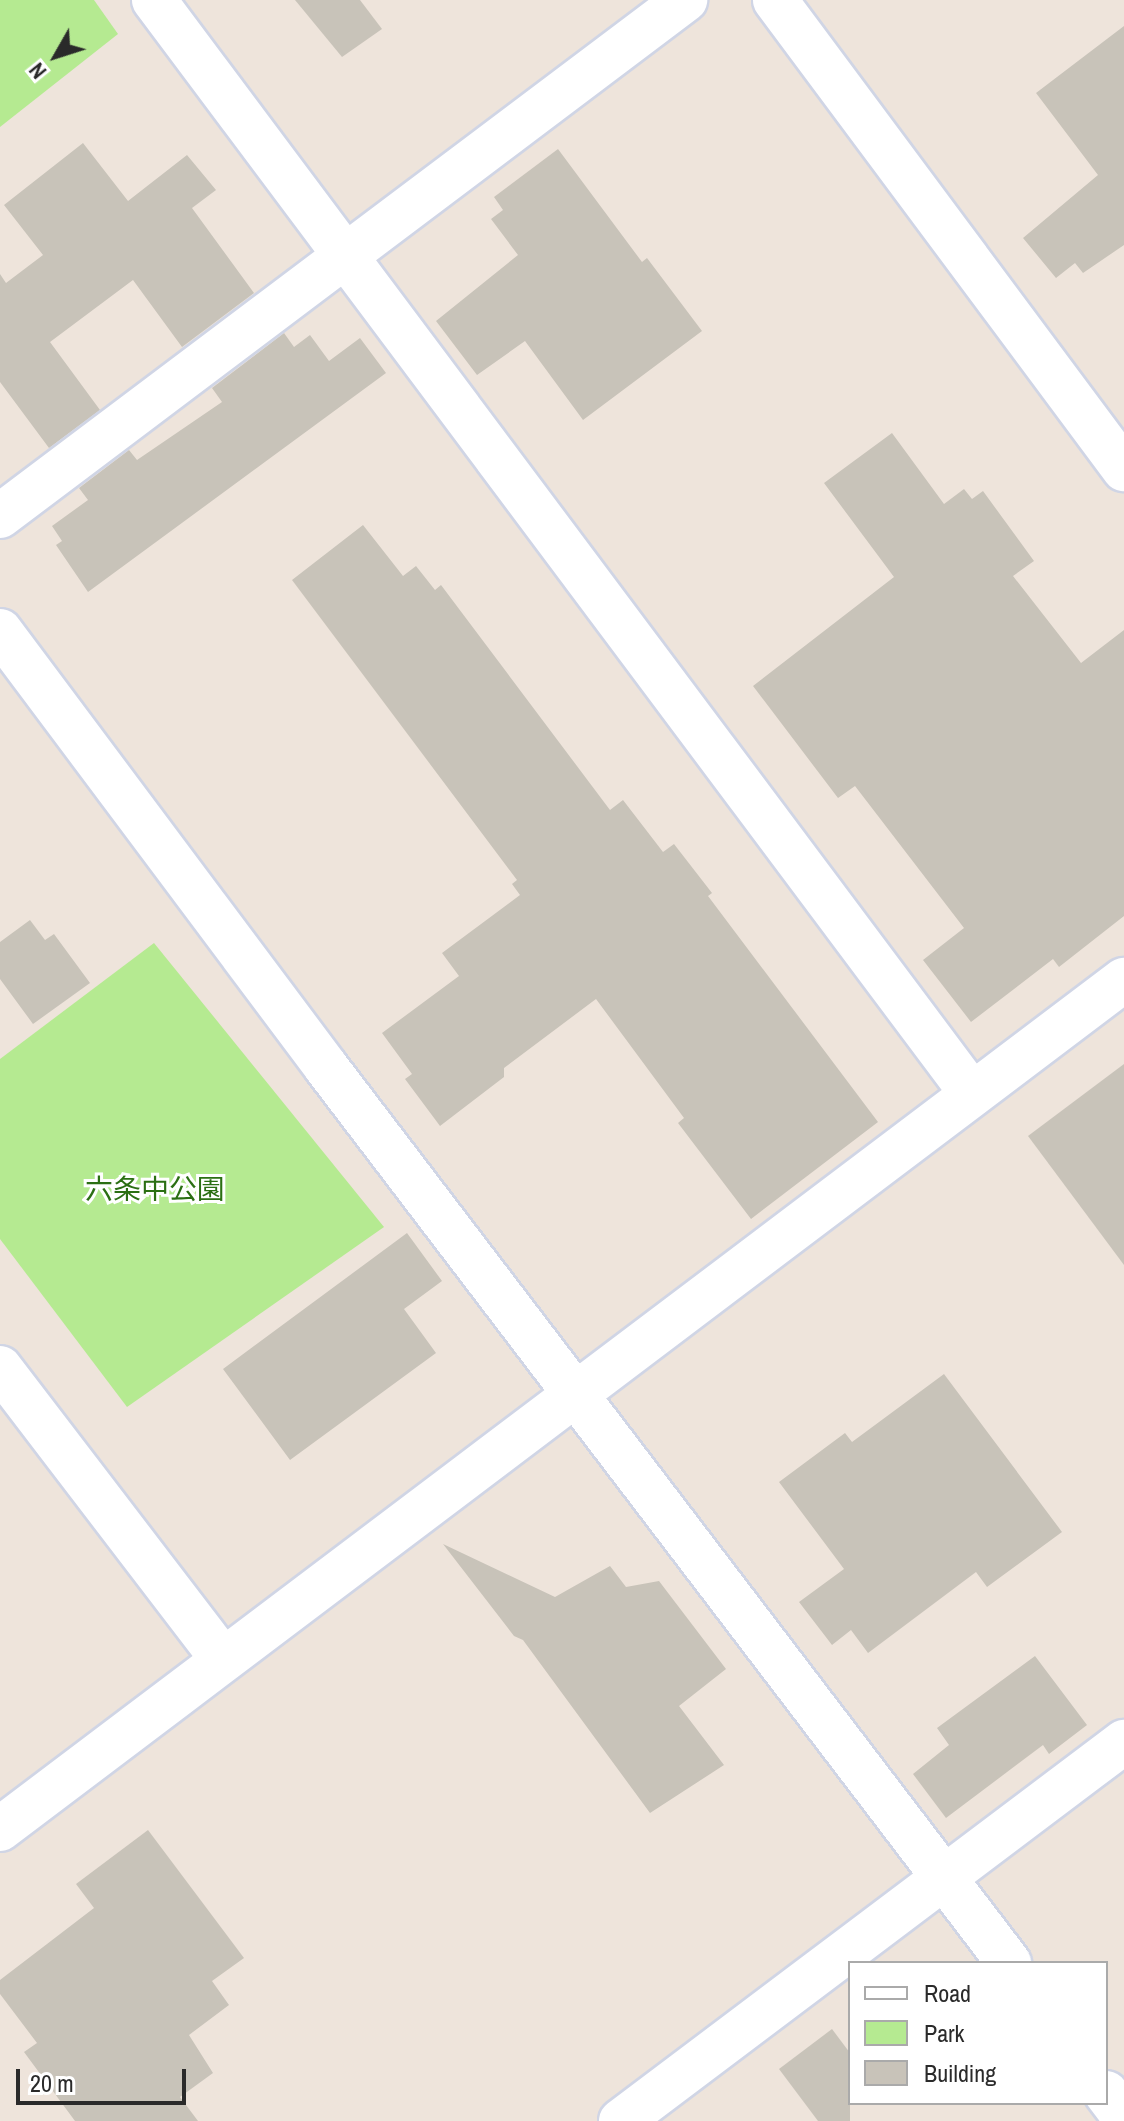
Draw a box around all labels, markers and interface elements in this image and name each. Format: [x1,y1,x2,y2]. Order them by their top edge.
north arrow [16,16,96,96]
text: N [22,57,53,86]
park label: 六条中公園 [85,1172,225,1206]
legend [848,1961,1108,2105]
text: Road [924,1977,971,2009]
text: Park [924,2017,964,2049]
scale bar [20,2053,190,2103]
text: Building [924,2057,996,2089]
text: 20 m [30,2067,74,2099]

